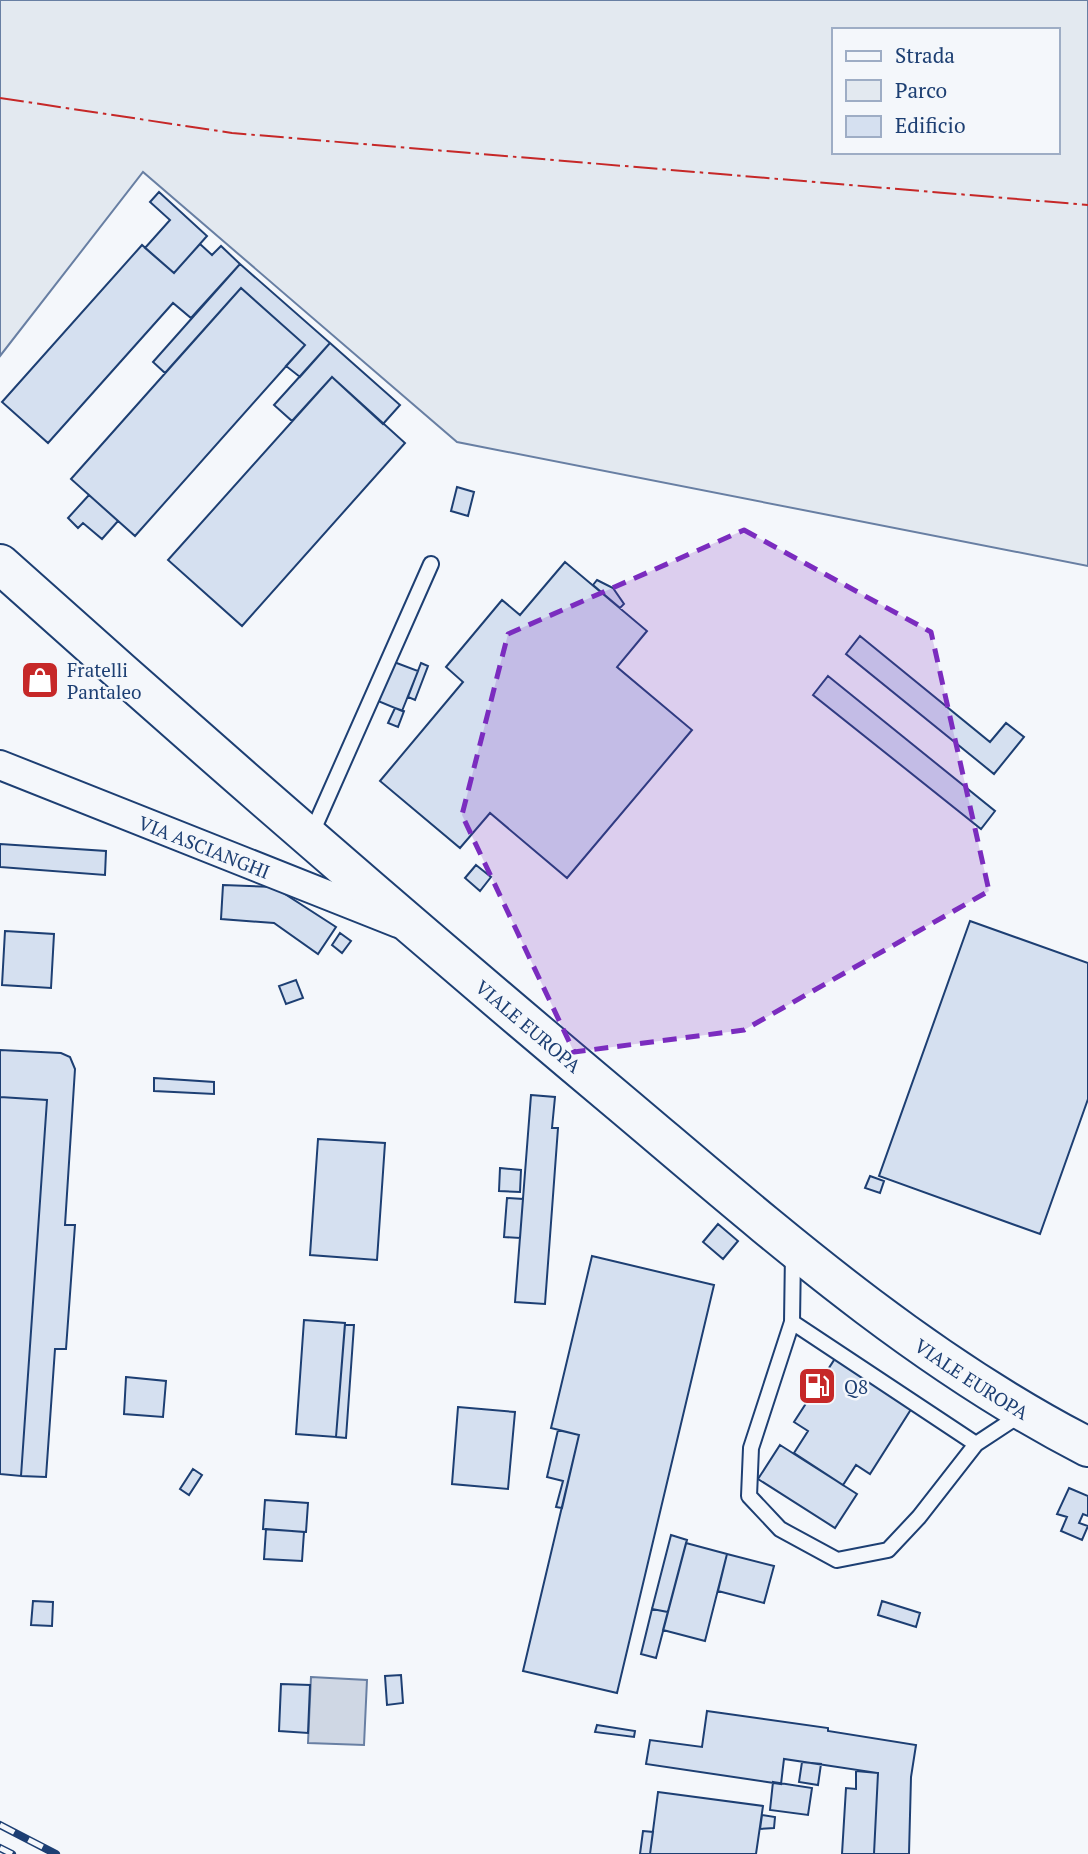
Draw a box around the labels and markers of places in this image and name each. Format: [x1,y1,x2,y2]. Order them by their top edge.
place label: Fratelli Pantaleo [67,657,142,704]
shop icon: Fratelli Pantaleo [19,659,61,701]
fuel station icon: Q8 [796,1365,838,1407]
place label: Q8 [844,1374,868,1399]

